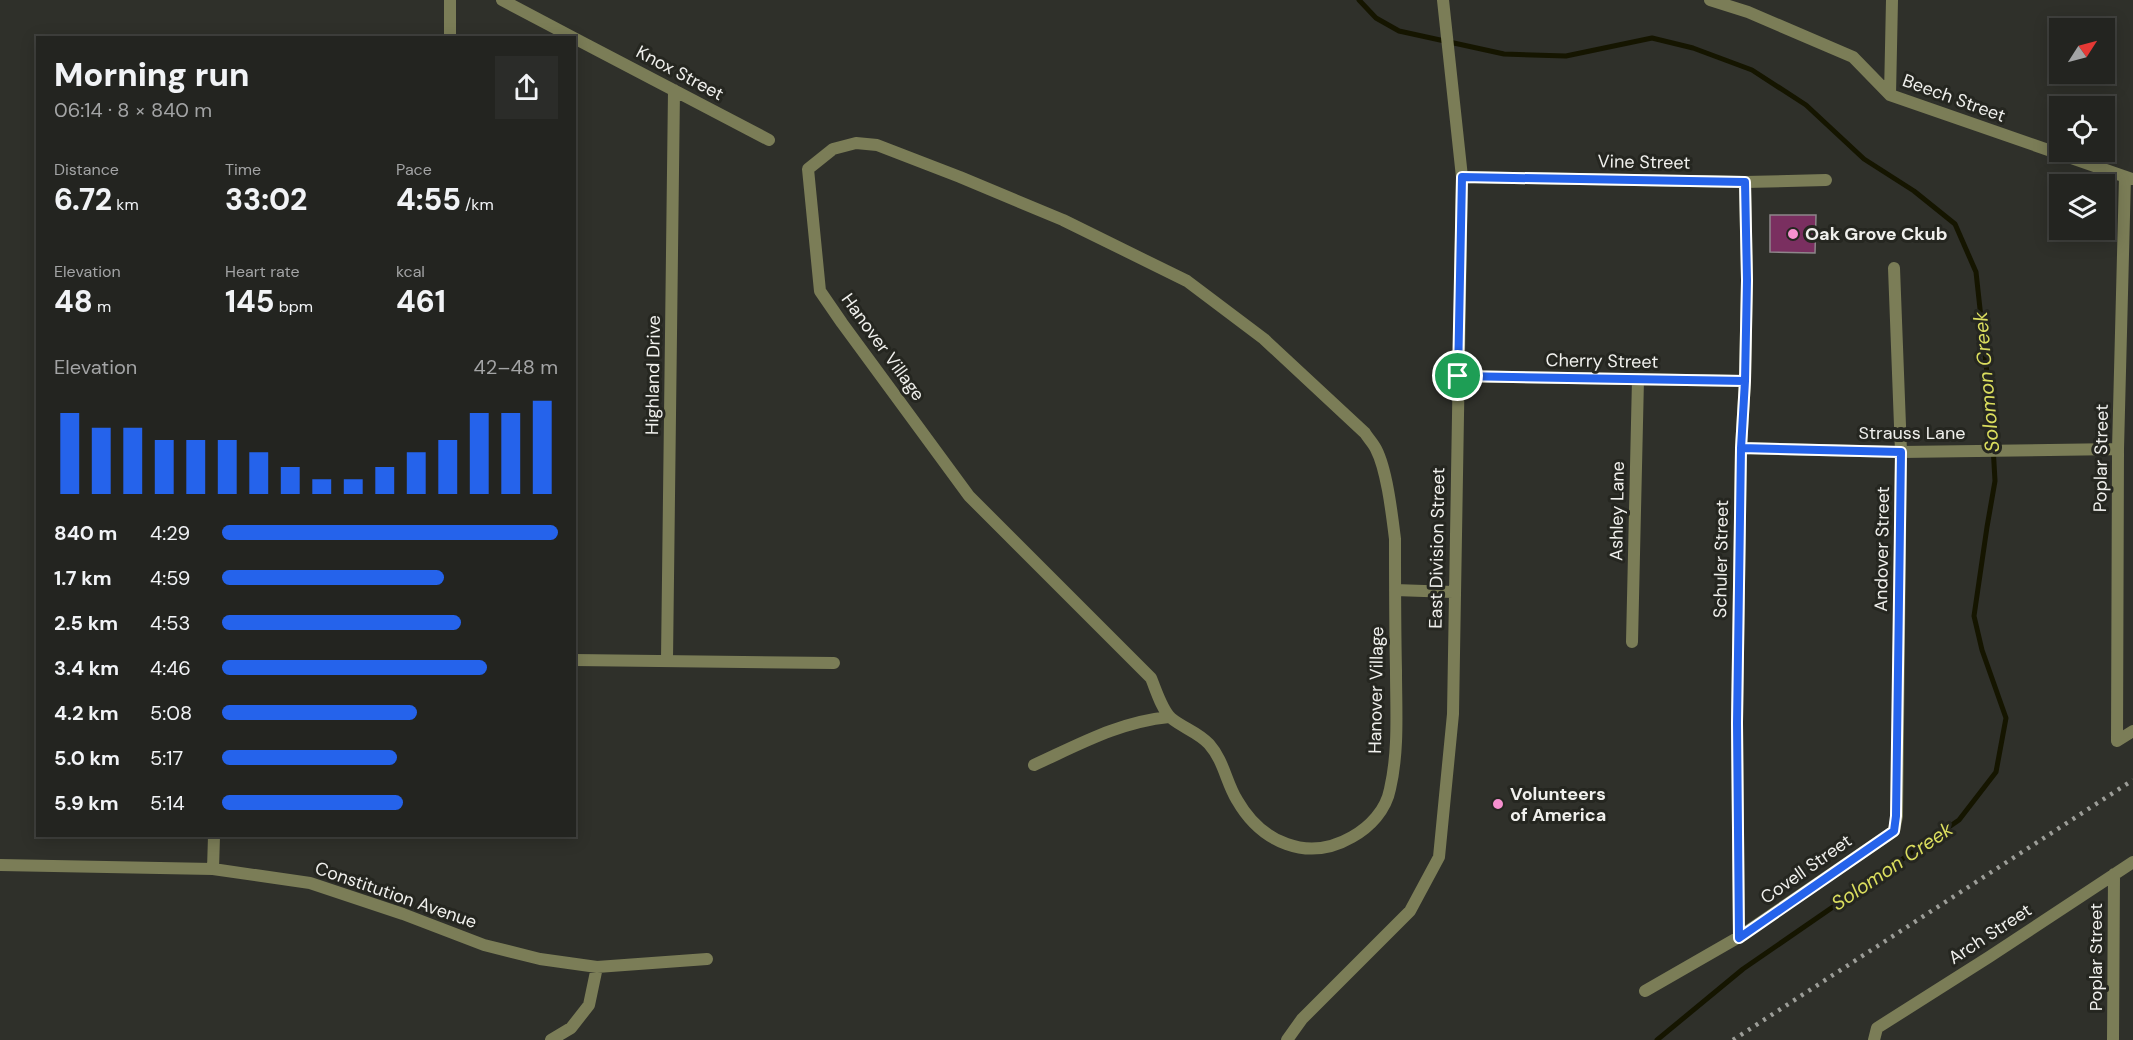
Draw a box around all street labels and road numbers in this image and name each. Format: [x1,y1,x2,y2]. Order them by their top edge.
street label: Knox Street [632,40,728,106]
street label: Beech Street [1899,68,2009,128]
street label: Vine Street [1597,149,1691,175]
street label: Hanover Village [836,288,930,406]
street label: Highland Drive [640,315,666,435]
street label: Cherry Street [1545,348,1659,374]
street label: Poplar Street [2088,404,2114,512]
street label: Strauss Lane [1859,421,1965,445]
street label: Ashley Lane [1604,461,1630,561]
street label: East Division Street [1424,467,1450,629]
street label: Andover Street [1869,486,1895,612]
street label: Schuler Street [1708,500,1734,618]
street label: Hanover Village [1363,626,1389,754]
street label: Covell Street [1756,829,1856,909]
street label: Constitution Avenue [312,856,480,934]
street label: Arch Street [1944,898,2036,970]
street label: Poplar Street [2084,903,2108,1011]

